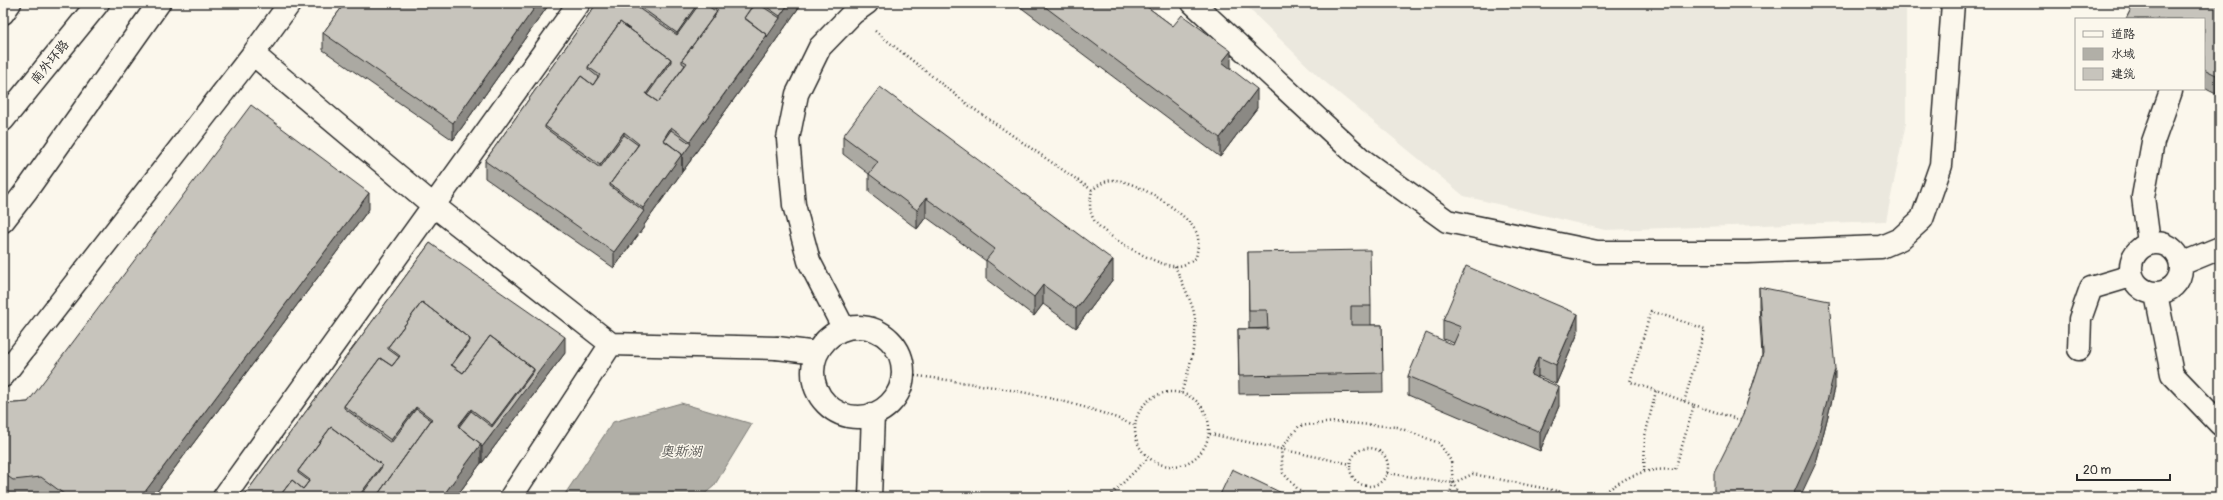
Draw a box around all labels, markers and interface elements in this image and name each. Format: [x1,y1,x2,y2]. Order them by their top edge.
legend [2075,18,2205,90]
text: 道路 [2111,27,2135,42]
street label: 南外环路 [27,37,73,87]
text: 水域 [2111,47,2135,62]
text: 建筑 [2111,67,2135,82]
water label: 奥斯湖 [660,443,704,460]
scale bar [2077,456,2170,482]
text: 20 m [2083,463,2112,478]

